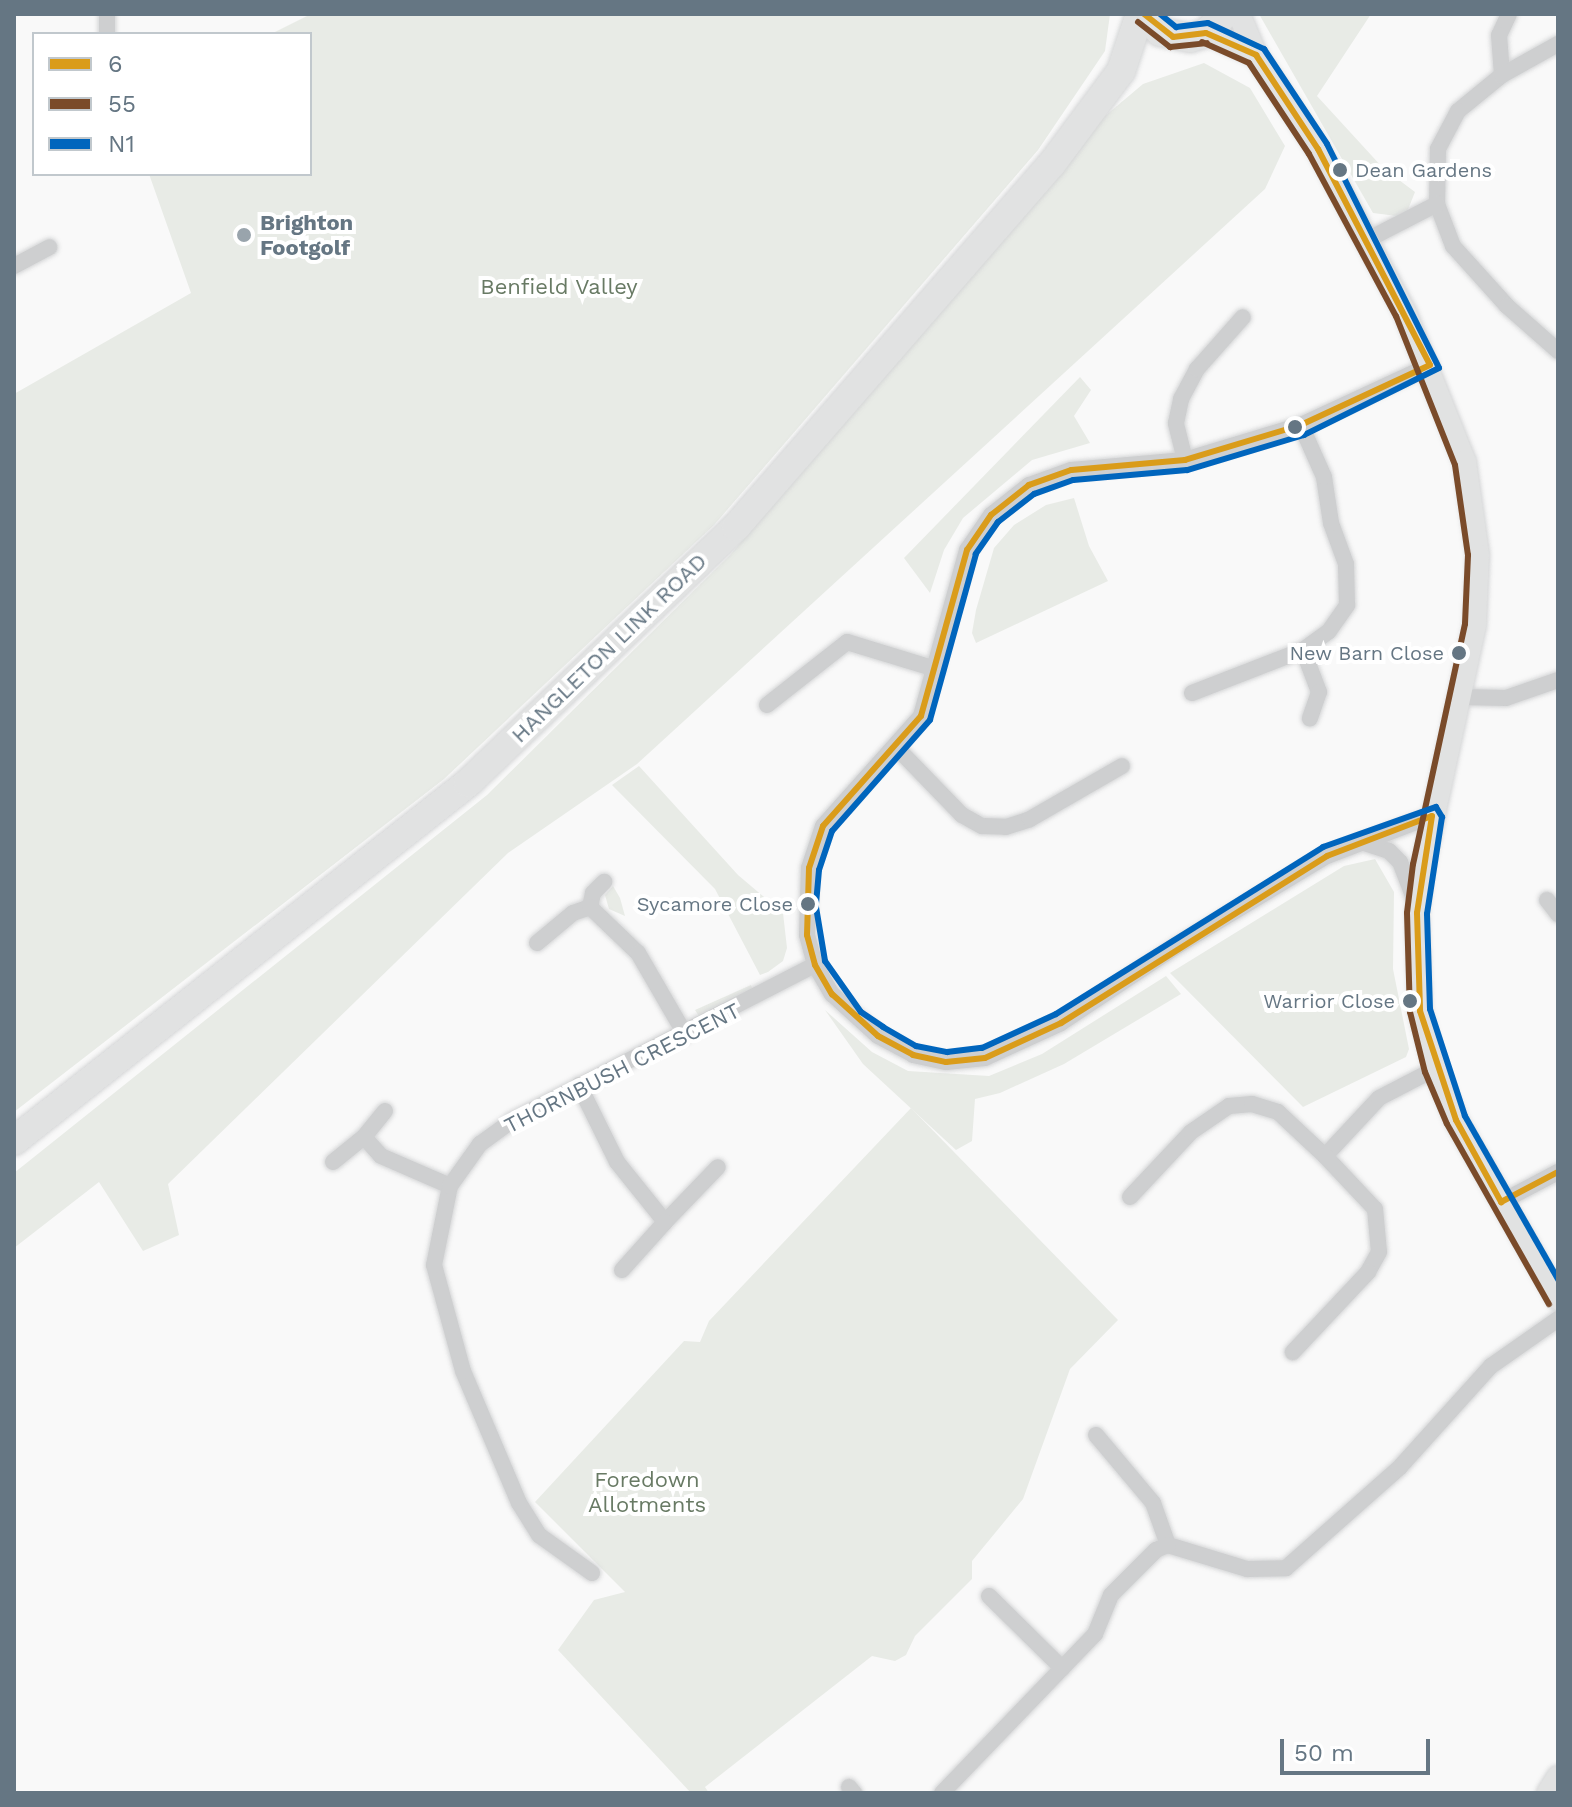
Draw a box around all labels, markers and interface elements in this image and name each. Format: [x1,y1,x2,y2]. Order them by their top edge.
legend [32,32,312,176]
text: 6 [108,50,123,78]
text: 55 [108,90,136,118]
text: N1 [108,130,135,158]
place label: Dean Gardens [1355,158,1492,182]
marker: Dean Gardens [1332,162,1348,178]
place label: Brighton Footgolf [260,209,353,260]
marker: Brighton Footgolf [235,226,253,244]
park label: Benfield Valley [480,274,638,300]
unlabelled marker [1287,419,1303,435]
street label: HANGLETON LINK ROAD [506,548,712,748]
place label: New Barn Close [1289,641,1444,665]
marker: New Barn Close [1451,645,1467,661]
place label: Sycamore Close [637,892,793,916]
marker: Sycamore Close [800,896,816,912]
place label: Warrior Close [1263,989,1395,1013]
marker: Warrior Close [1402,993,1418,1009]
street label: THORNBUSH CRESCENT [500,997,744,1139]
park label: Foredown Allotments [588,1466,706,1518]
scale bar [1284,1723,1434,1773]
text: 50 m [1294,1739,1354,1767]

